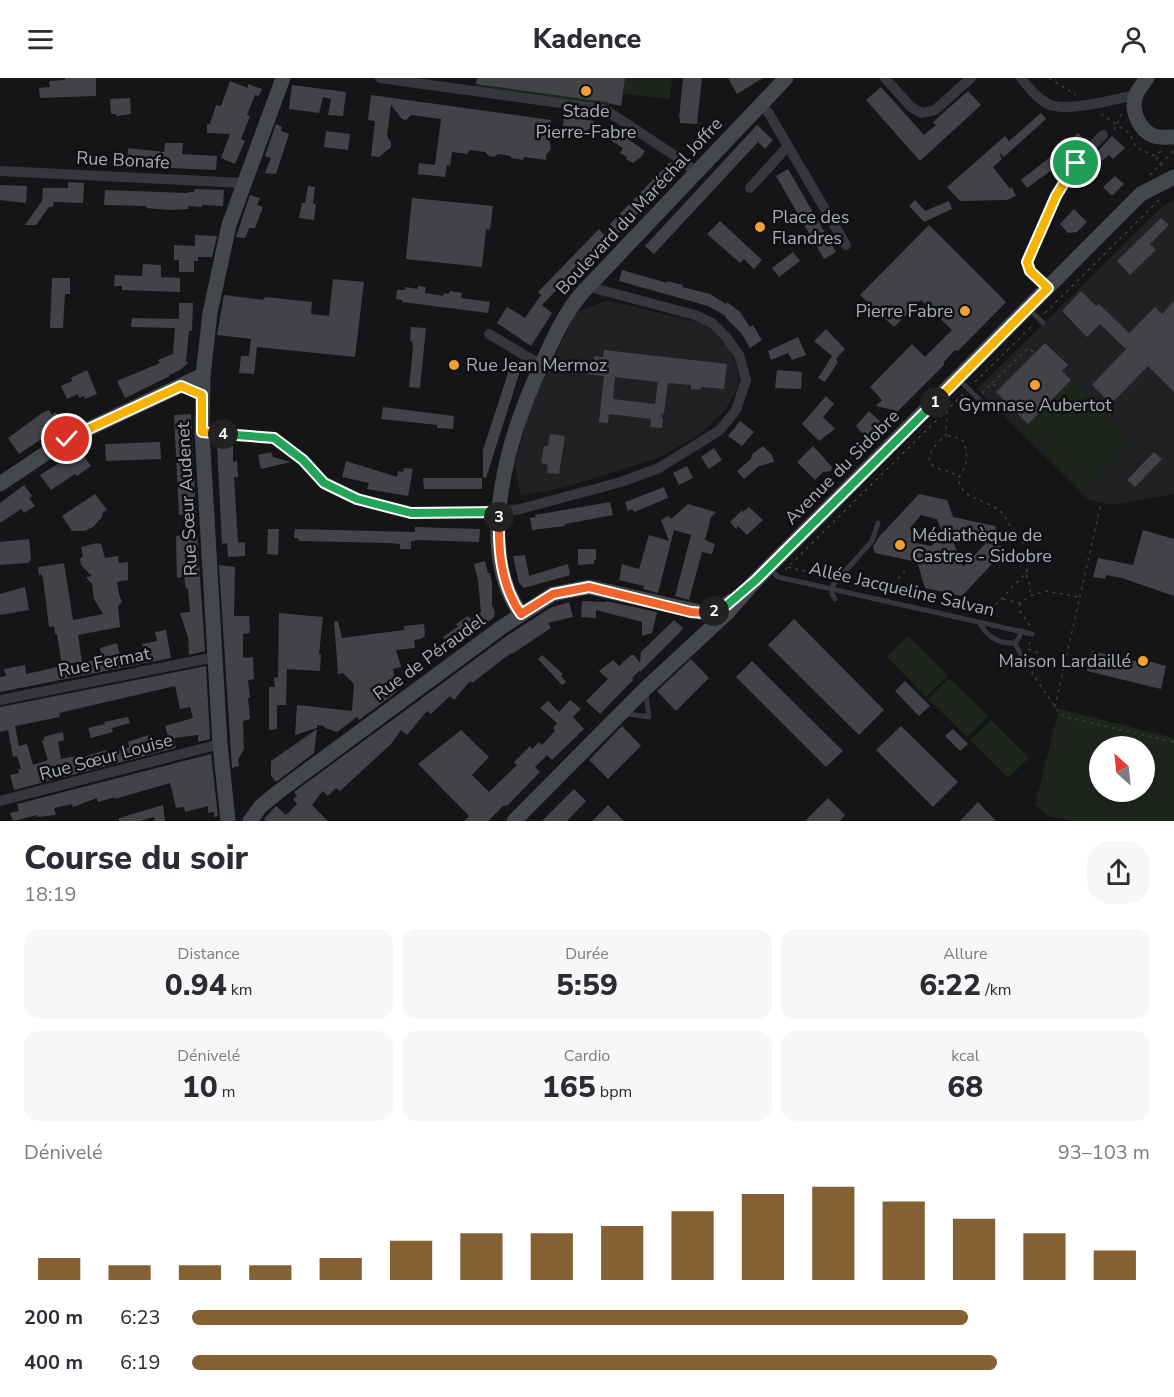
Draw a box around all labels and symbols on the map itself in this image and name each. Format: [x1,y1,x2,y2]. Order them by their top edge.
marker: Stade Pierre-Fabre [579,84,593,98]
place label: Stade Pierre-Fabre [536,99,636,144]
street label: Boulevard du Maréchal Joffre [550,112,728,300]
pin [1050,137,1101,188]
street label: Rue Bonafe [76,146,170,174]
place label: Place des Flandres [772,205,849,250]
marker: Place des Flandres [753,220,767,234]
place label: Pierre Fabre [855,299,953,323]
marker: Pierre Fabre [958,304,972,318]
place label: Rue Jean Mermoz [466,353,607,377]
marker: Rue Jean Mermoz [447,358,461,372]
marker: Gymnase Aubertot [1028,378,1042,392]
pin: 1 [920,387,950,417]
place label: Gymnase Aubertot [959,393,1112,417]
street label: Avenue du Sidobre [779,404,905,530]
pin [41,413,92,464]
pin: 4 [208,419,238,449]
street label: Rue Sœur Audenet [171,421,203,577]
pin: 3 [484,502,514,532]
place label: Médiathèque de Castres - Sidobre [912,523,1052,568]
marker: Médiathèque de Castres - Sidobre [893,538,907,552]
street label: Allée Jacqueline Salvan [807,556,997,622]
pin: 2 [699,596,729,626]
street label: Rue de Péraudel [368,608,490,706]
street label: Rue Fermat [56,641,153,683]
place label: Maison Lardaillé [998,649,1131,673]
marker: Maison Lardaillé [1136,654,1150,668]
street label: Rue Sœur Louise [37,728,175,786]
north arrow [1089,736,1155,802]

